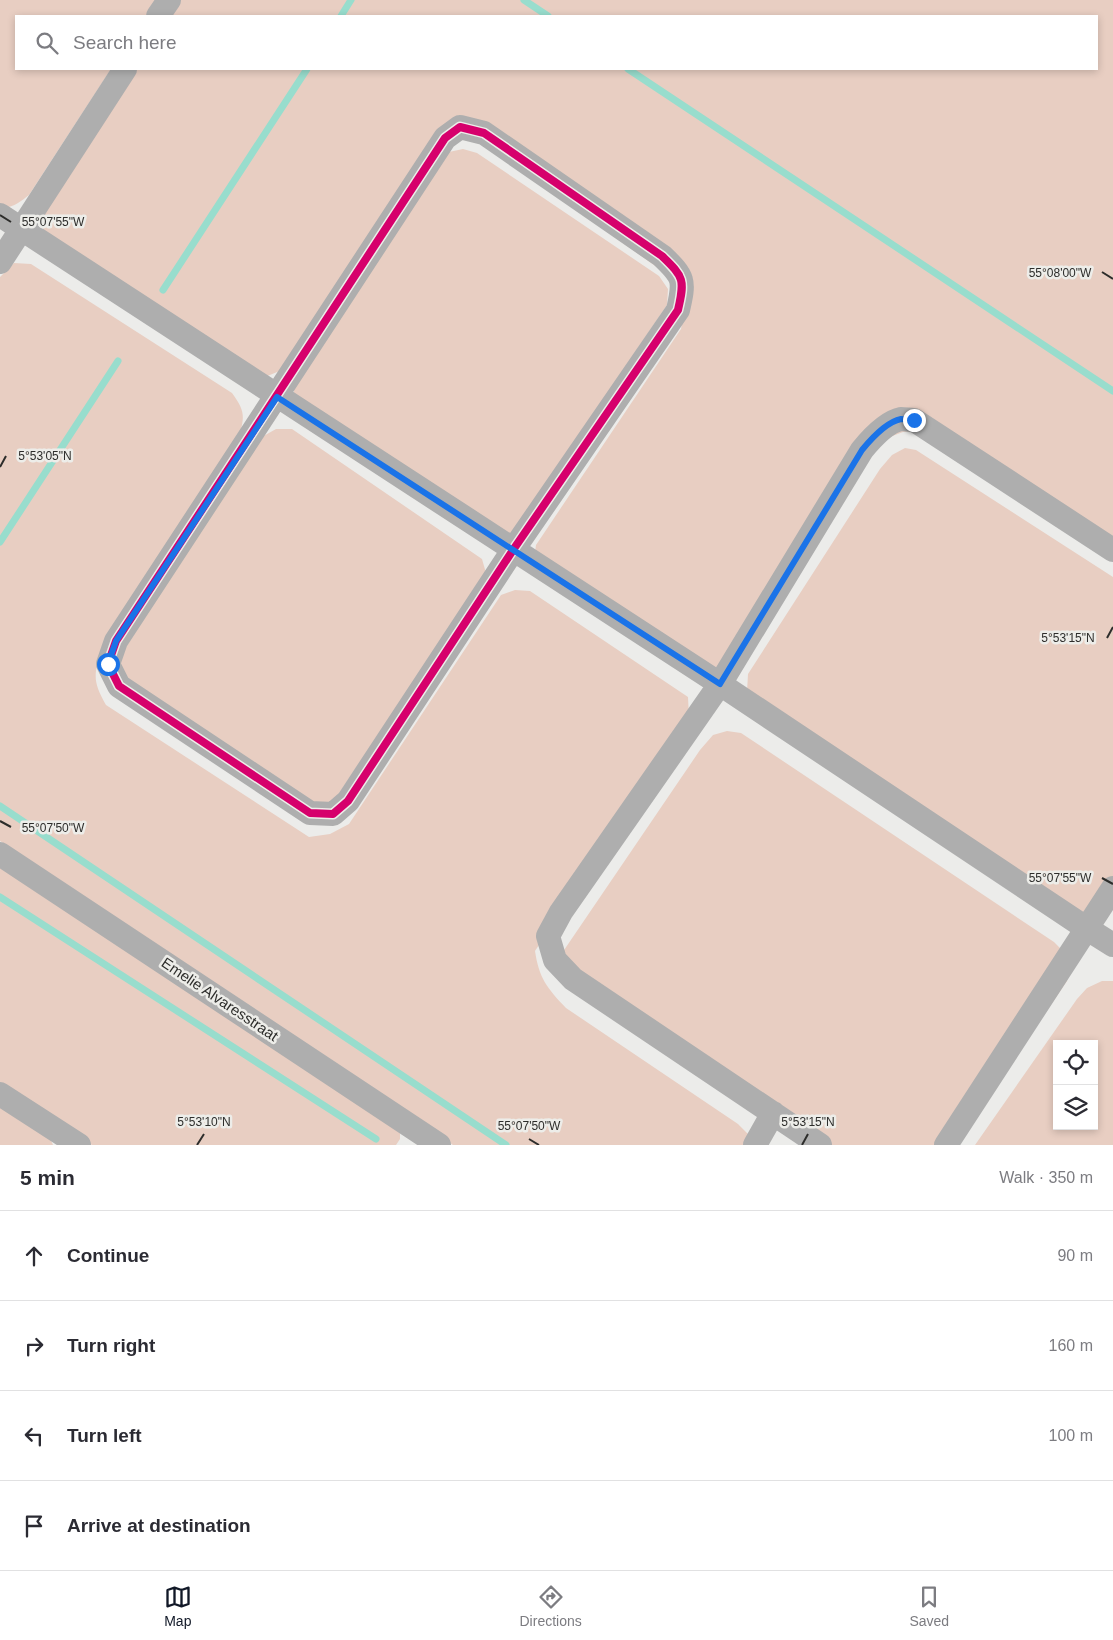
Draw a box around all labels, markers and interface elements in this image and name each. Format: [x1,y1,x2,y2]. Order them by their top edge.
search box [15,15,1098,70]
icon: search [33,29,61,57]
text: Search here [73,32,177,53]
text: 55°07'55"W [22,215,85,229]
text: 55°08'00"W [1029,266,1092,280]
route end [903,409,926,432]
text: 5°53'05"N [18,449,72,463]
text: 5°53'15"N [1041,631,1095,645]
route start [97,653,120,676]
text: 55°07'50"W [22,821,85,835]
text: 55°07'55"W [1029,871,1092,885]
street label: Emelie Alvaresstraat [159,954,282,1045]
map controls [1053,1040,1098,1130]
button: locate [1053,1040,1098,1085]
button: layers [1053,1085,1098,1130]
text: 5°53'10"N [177,1115,231,1129]
text: 5°53'15"N [781,1115,835,1129]
text: 55°07'50"W [498,1119,561,1133]
text: 5 min [20,1166,75,1189]
text: Walk · 350 m [999,1169,1093,1186]
icon: ahead [20,1242,48,1270]
text: Continue [67,1245,149,1266]
text: 90 m [1057,1247,1093,1264]
icon: right [20,1332,48,1360]
text: Turn right [67,1335,155,1356]
text: 160 m [1049,1337,1093,1354]
icon: left [20,1422,48,1450]
text: Turn left [67,1425,142,1446]
text: 100 m [1049,1427,1093,1444]
icon: arrive [20,1512,48,1540]
text: Arrive at destination [67,1515,251,1536]
tab: Map [164,1583,192,1629]
tab: Directions [520,1583,582,1629]
tab: Saved [909,1583,949,1629]

